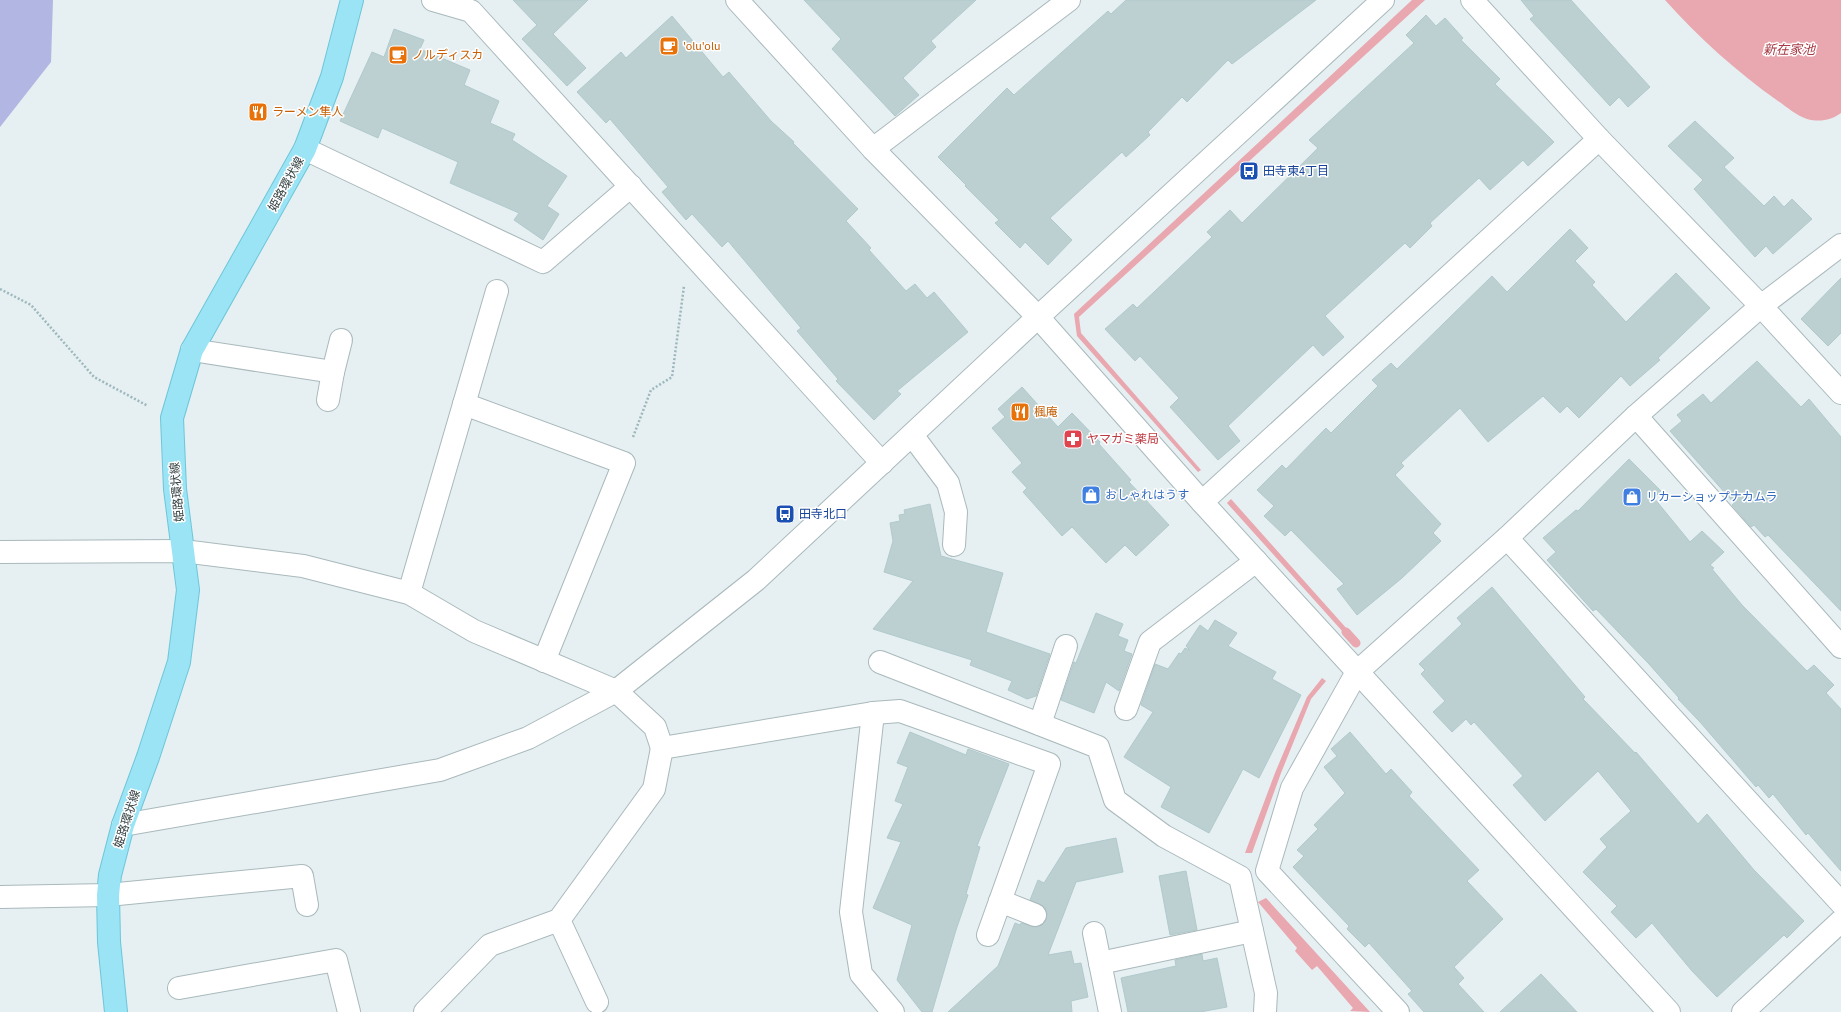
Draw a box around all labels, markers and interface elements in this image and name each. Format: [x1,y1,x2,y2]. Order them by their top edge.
cafe icon: 'olu'olu [658,35,680,57]
place label: 'olu'olu [683,38,720,55]
water label: 新在家池 [1763,41,1817,59]
cafe icon: ノルディスカ [387,44,409,66]
place label: ノルディスカ [412,47,483,64]
restaurant icon: ラーメン隼人 [247,101,269,123]
place label: ラーメン隼人 [272,104,344,121]
street label: 姫路環状線 [264,154,308,215]
bus stop icon: 田寺東4丁目 [1238,160,1260,182]
place label: 田寺東4丁目 [1263,163,1329,180]
restaurant icon: 楓庵 [1009,401,1031,423]
place label: 楓庵 [1034,404,1058,421]
pharmacy icon: ヤマガミ薬局 [1062,428,1084,450]
place label: ヤマガミ薬局 [1087,431,1159,448]
street label: 姫路環状線 [166,461,189,523]
shop icon: おしゃれはうす [1080,484,1102,506]
shop icon: リカーショップナカムラ [1621,486,1643,508]
place label: おしゃれはうす [1105,487,1189,504]
place label: リカーショップナカムラ [1646,489,1777,506]
bus stop icon: 田寺北口 [774,503,796,525]
place label: 田寺北口 [799,506,847,523]
street label: 姫路環状線 [110,788,145,850]

